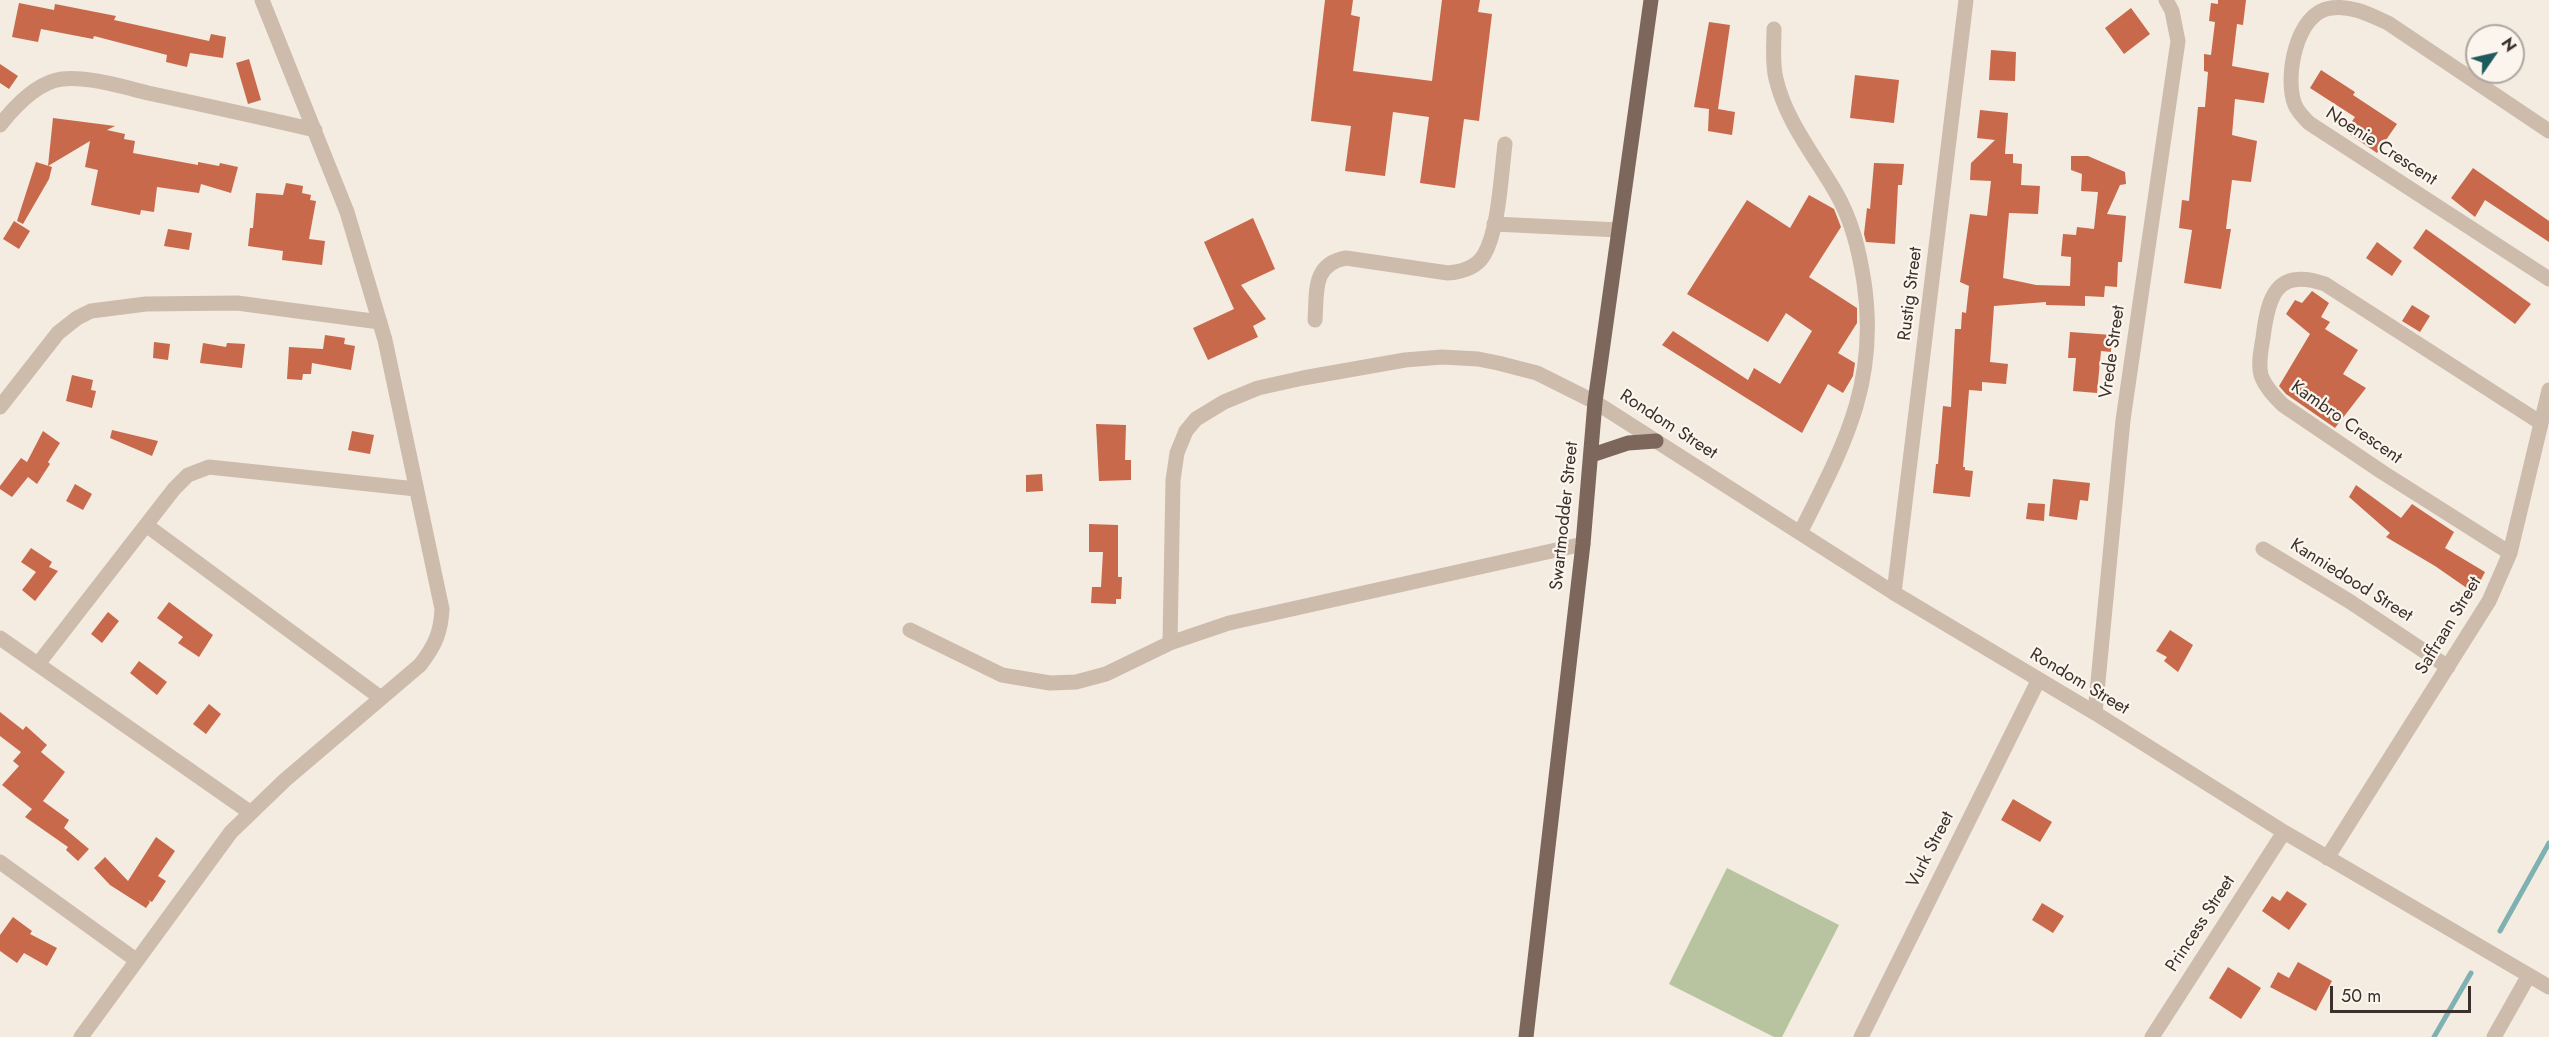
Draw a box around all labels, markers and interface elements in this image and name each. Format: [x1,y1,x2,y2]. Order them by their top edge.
north arrow [2465,24,2525,84]
text: N [2496,33,2522,56]
street label: Noenie Crescent [2321,103,2441,191]
street label: Rustig Street [1895,246,1927,342]
street label: Vrede Street [2096,304,2130,400]
street label: Kambro Crescent [2286,377,2406,469]
street label: Rondom Street [1615,385,1721,465]
street label: Swartmodder Street [1546,441,1584,591]
street label: Kanniedood Street [2286,535,2416,627]
street label: Saffraan Street [2411,573,2487,679]
street label: Rondom Street [2026,644,2132,720]
street label: Vurk Street [1903,808,1959,892]
street label: Princess Street [2162,872,2240,976]
scale bar [2333,974,2474,1012]
text: 50 m [2341,983,2381,1009]

